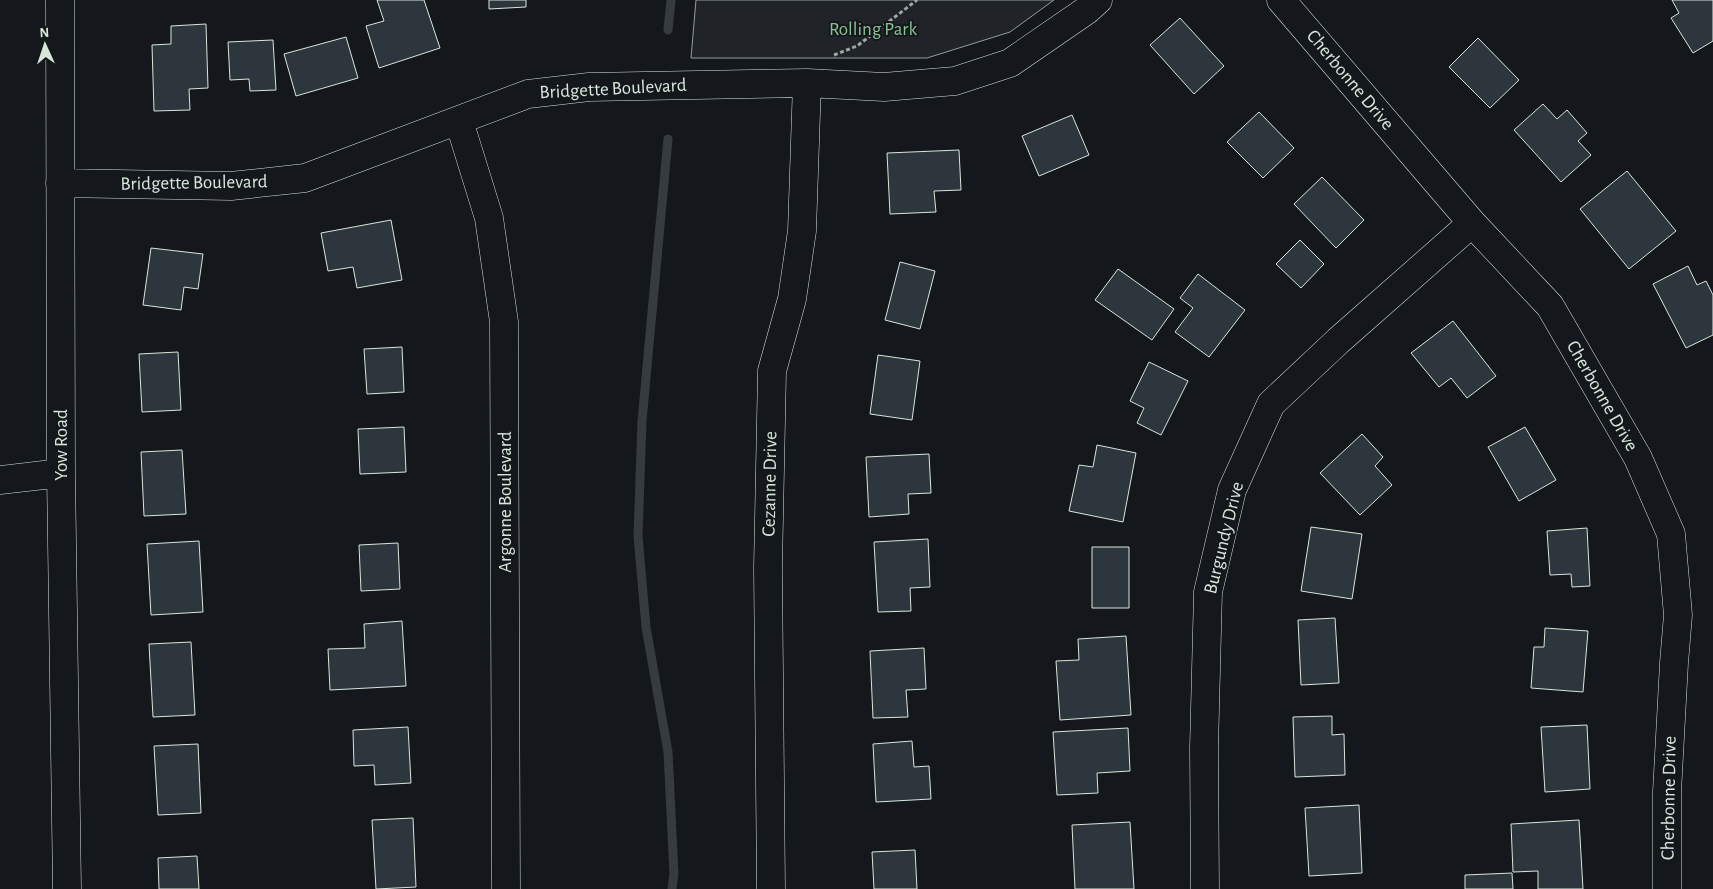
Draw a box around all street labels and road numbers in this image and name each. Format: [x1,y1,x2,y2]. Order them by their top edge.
street label: Cherbonne Drive [1303,26,1397,134]
street label: Bridgette Boulevard [539,76,687,102]
street label: Bridgette Boulevard [120,172,268,194]
street label: Cherbonne Drive [1563,337,1641,455]
street label: Yow Road [52,409,71,481]
street label: Argonne Boulevard [496,431,515,573]
street label: Cezanne Drive [760,431,780,537]
street label: Burgundy Drive [1201,480,1247,596]
street label: Cherbonne Drive [1658,736,1680,860]

